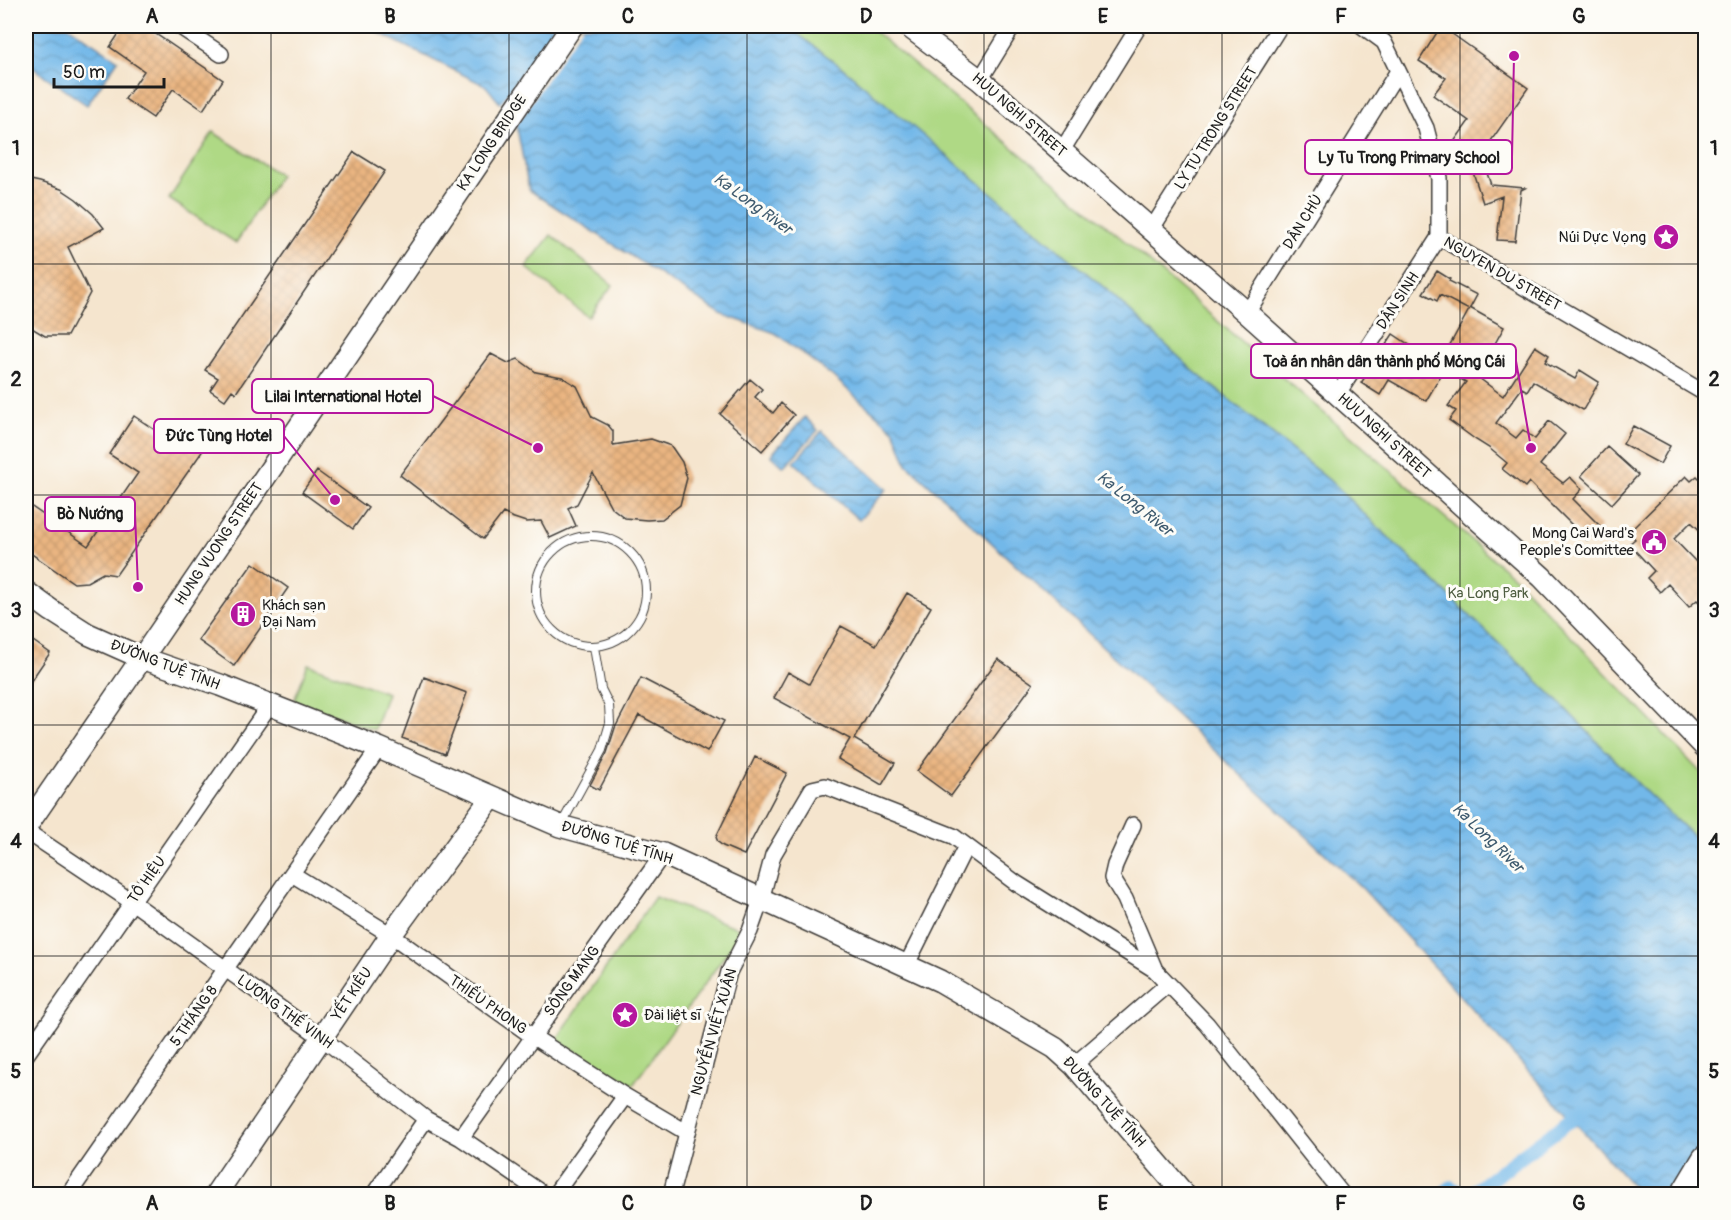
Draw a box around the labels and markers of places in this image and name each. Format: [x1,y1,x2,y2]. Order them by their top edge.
callout: Ly Tu Trong Primary School [1305,140,1512,174]
place icon: Núi Dực Vọng [1651,222,1681,252]
place label: Núi Dực Vọng [1559,228,1646,247]
callout: Toà án nhân dân thành phố Móng Cái [1251,344,1516,378]
callout: Lilai International Hotel [252,379,433,413]
callout: Đức Tùng Hotel [154,419,284,453]
callout: Bò Nướng [45,497,135,531]
place label: Mong Cai Ward's People's Comittee [1519,524,1635,560]
public building icon: Mong Cai Ward's People's Comittee [1639,527,1669,557]
place label: Khách sạn Đại Nam [262,596,326,632]
building icon: Khách sạn Đại Nam [228,599,258,629]
place icon: Đài liệt sĩ [610,1000,640,1030]
place label: Đài liệt sĩ [644,1006,702,1025]

